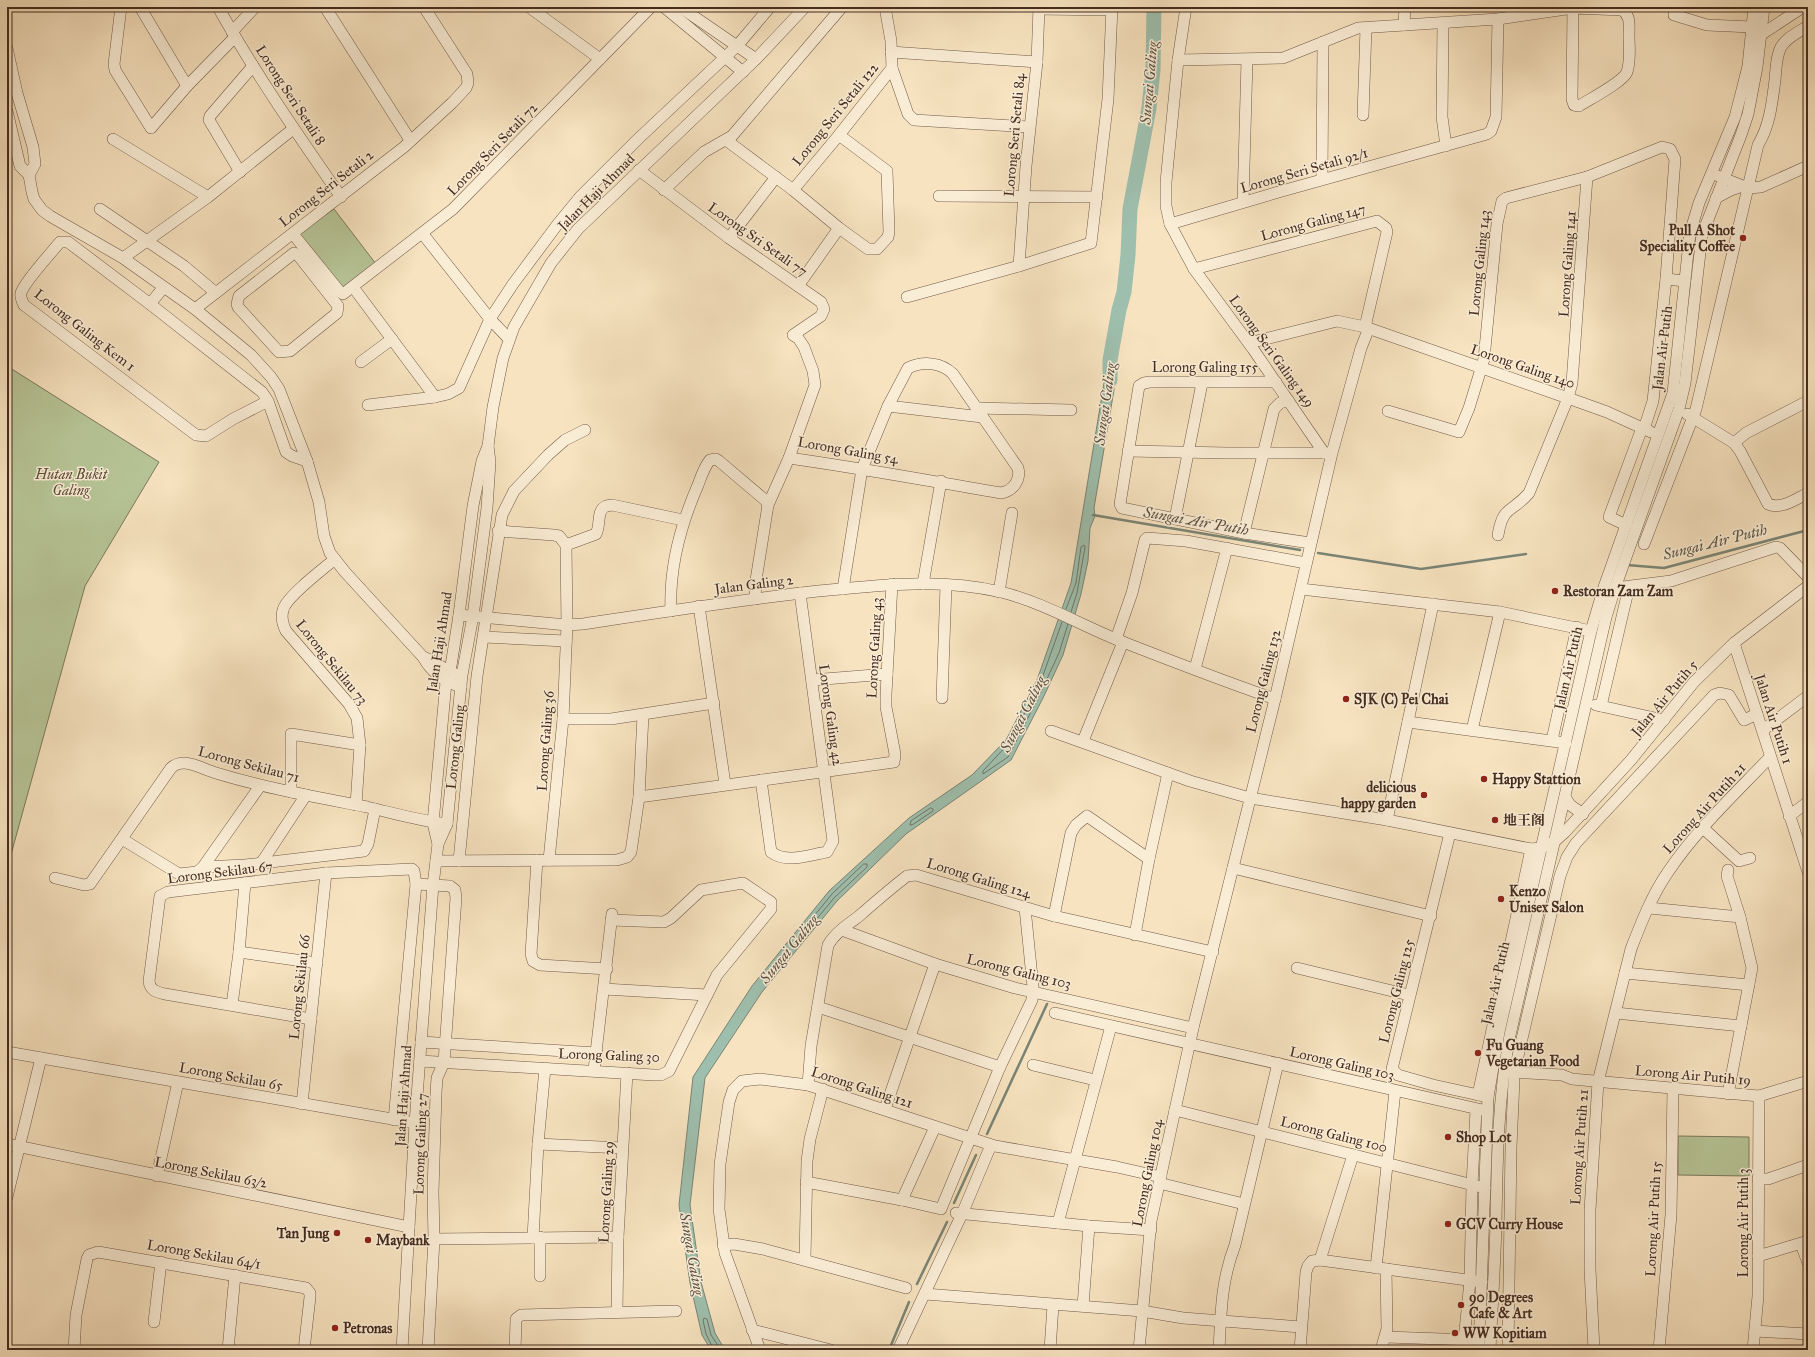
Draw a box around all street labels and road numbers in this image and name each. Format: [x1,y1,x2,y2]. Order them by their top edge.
street label: Lorong Seri Setali 8 [252,42,329,148]
street label: Lorong Seri Setali 122 [789,59,882,169]
street label: Lorong Seri Setali 84 [1001,72,1028,197]
street label: Lorong Seri Setali 72 [444,99,541,199]
street label: Lorong Seri Setali 92/1 [1238,144,1370,197]
street label: Lorong Seri Setali 2 [276,146,377,231]
street label: Jalan Haji Ahmad [553,150,639,236]
street label: Lorong Sri Setali 77 [705,199,811,280]
street label: Lorong Galing 147 [1259,200,1367,245]
street label: Lorong Galing 143 [1465,209,1494,317]
street label: Lorong Galing 141 [1555,210,1580,318]
street label: Lorong Galing Kem 1 [31,286,139,375]
street label: Lorong Seri Galing 149 [1225,292,1318,411]
street label: Jalan Air Putih [1649,305,1677,393]
street label: Lorong Galing 140 [1468,341,1577,392]
street label: Lorong Galing 155 [1152,359,1259,376]
street label: Lorong Galing 54 [796,433,901,468]
street label: Jalan Galing 2 [712,571,795,599]
street label: Jalan Haji Ahmad [423,590,457,696]
street label: Lorong Galing 43 [863,597,886,699]
street label: Lorong Sekilau 73 [292,616,371,708]
street label: Jalan Air Putih [1550,625,1587,714]
street label: Lorong Galing 132 [1242,628,1285,735]
street label: Jalan Air Putih 5 [1626,656,1702,742]
street label: Lorong Galing 42 [815,663,846,767]
street label: Jalan Air Putih 1 [1749,670,1796,767]
street label: Lorong Galing 36 [534,689,558,792]
street label: Lorong Galing [443,704,468,790]
street label: Lorong Sekilau 71 [196,743,302,786]
street label: Lorong Air Putih 21 [1659,759,1750,857]
street label: Lorong Galing 124 [925,855,1034,903]
street label: Lorong Sekilau 67 [166,858,274,887]
street label: Lorong Sekilau 66 [286,933,314,1040]
street label: Lorong Galing 125 [1375,937,1418,1045]
street label: Jalan Air Putih [1477,940,1514,1029]
street label: Lorong Galing 103 [965,950,1073,993]
street label: Lorong Galing 103 [1288,1043,1396,1084]
street label: Jalan Haji Ahmad [391,1045,417,1149]
street label: Lorong Galing 30 [558,1045,660,1066]
street label: Lorong Sekilau 65 [178,1059,285,1094]
street label: Lorong Air Putih 19 [1634,1062,1752,1089]
street label: Lorong Galing 121 [809,1063,915,1112]
street label: Lorong Air Putih 21 [1567,1088,1592,1205]
street label: Lorong Galing 27 [410,1093,431,1195]
street label: Lorong Galing 100 [1279,1113,1389,1156]
street label: Lorong Galing 104 [1129,1117,1166,1228]
street label: Lorong Galing 29 [595,1141,618,1244]
street label: Lorong Sekilau 63/2 [153,1153,269,1192]
street label: Lorong Air Putih 15 [1642,1160,1665,1277]
street label: Lorong Air Putih 3 [1735,1168,1752,1278]
street label: Lorong Sekilau 64/1 [146,1236,263,1273]

